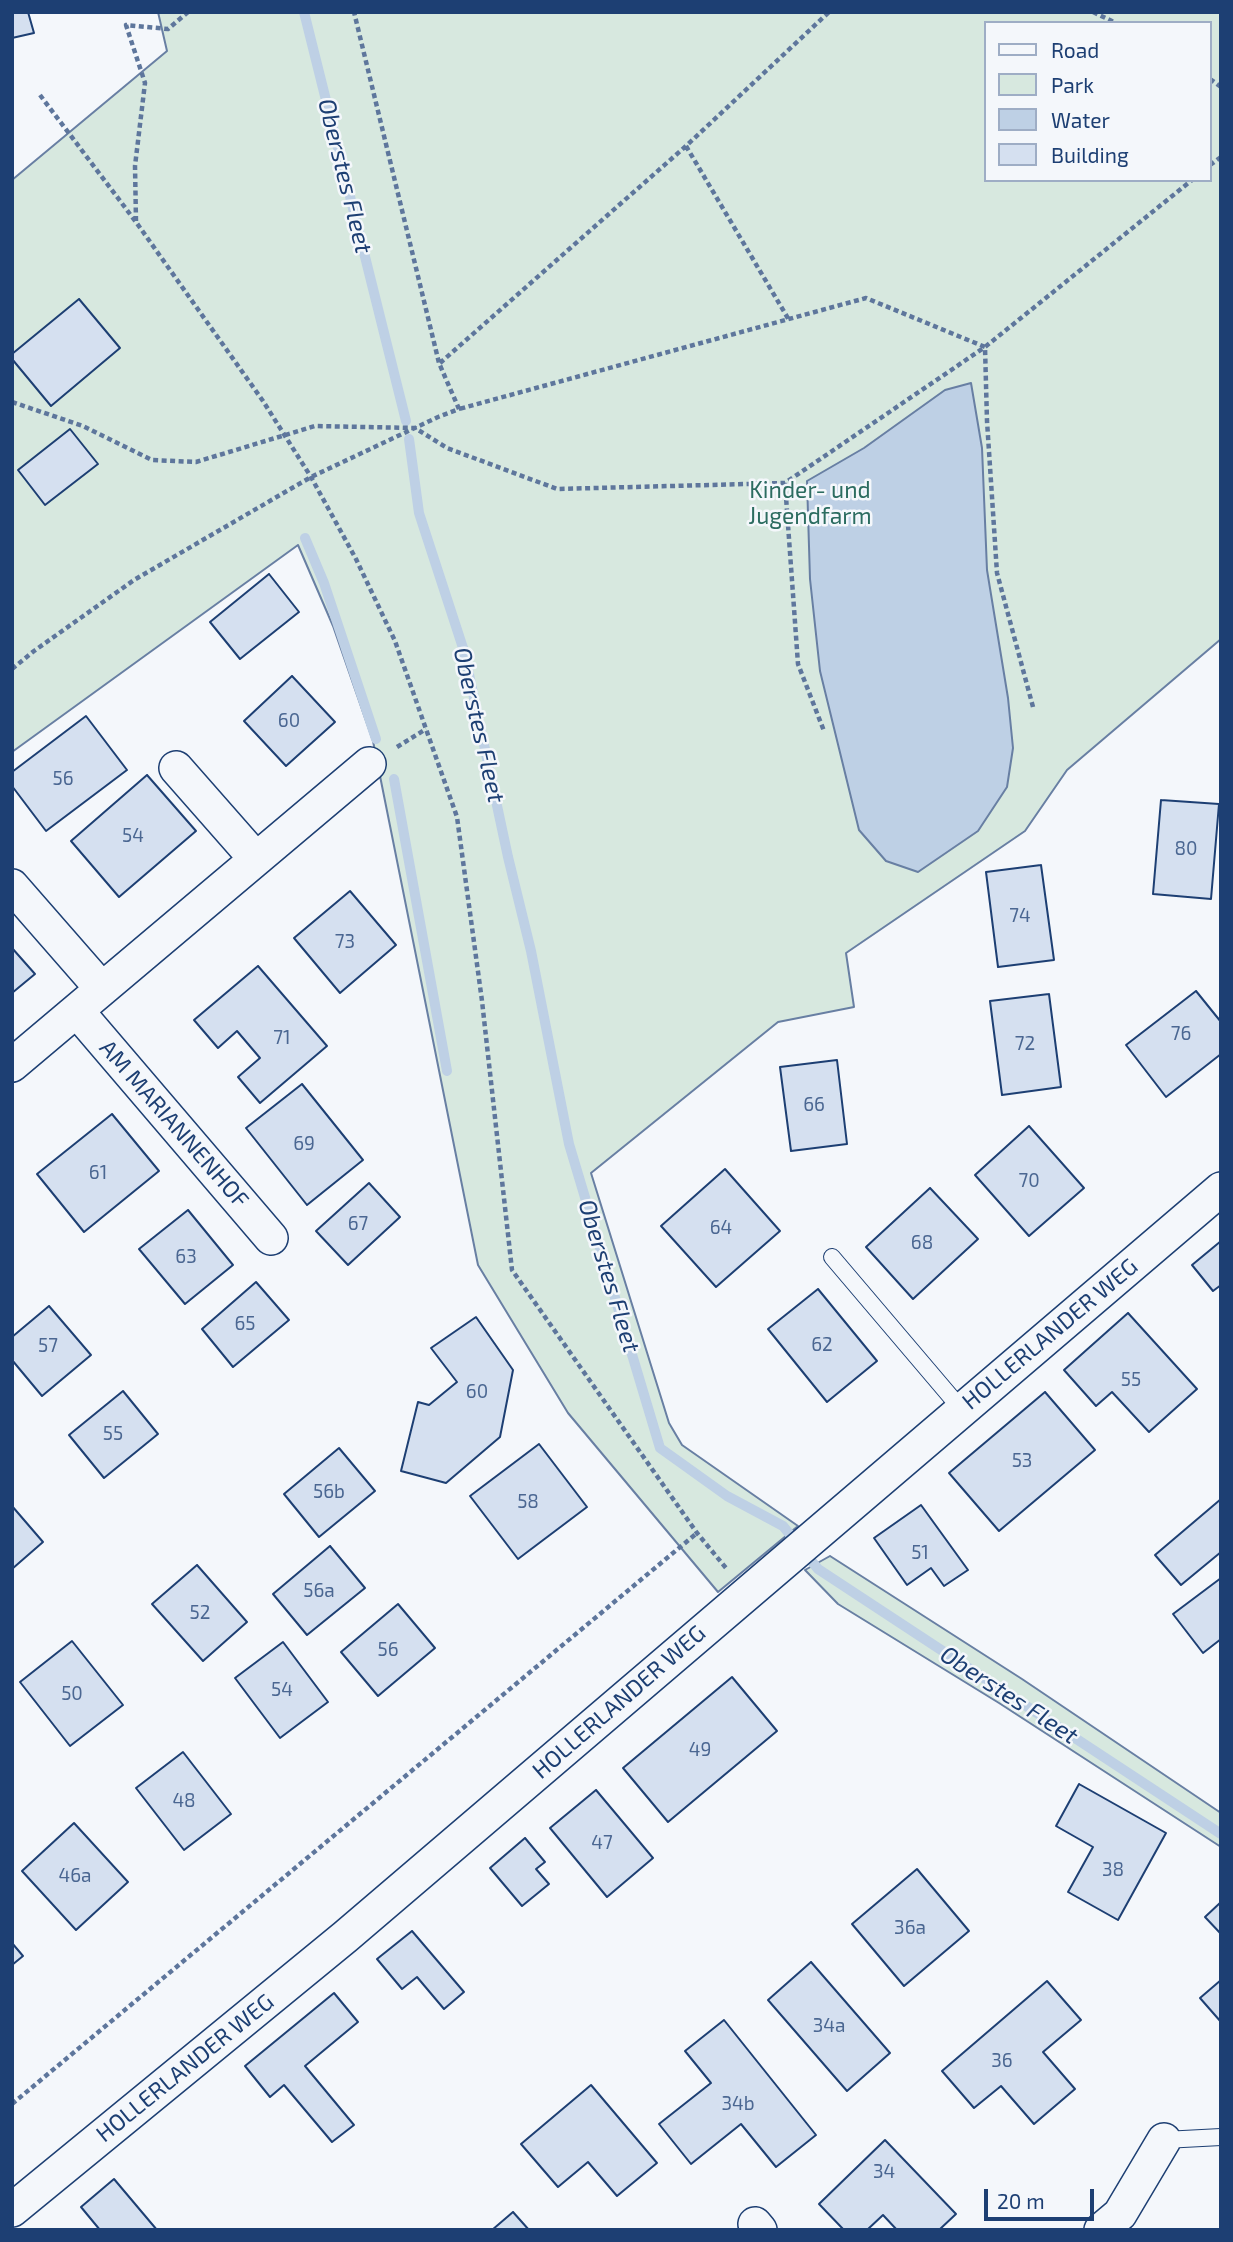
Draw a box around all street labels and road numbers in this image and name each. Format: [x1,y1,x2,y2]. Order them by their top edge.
street label: AM MARIANNENHOF [94,1034,254,1214]
street label: HOLLERLANDER WEG [957,1253,1143,1415]
street label: HOLLERLANDER WEG [527,1619,711,1785]
street label: HOLLERLANDER WEG [91,1988,279,2148]

